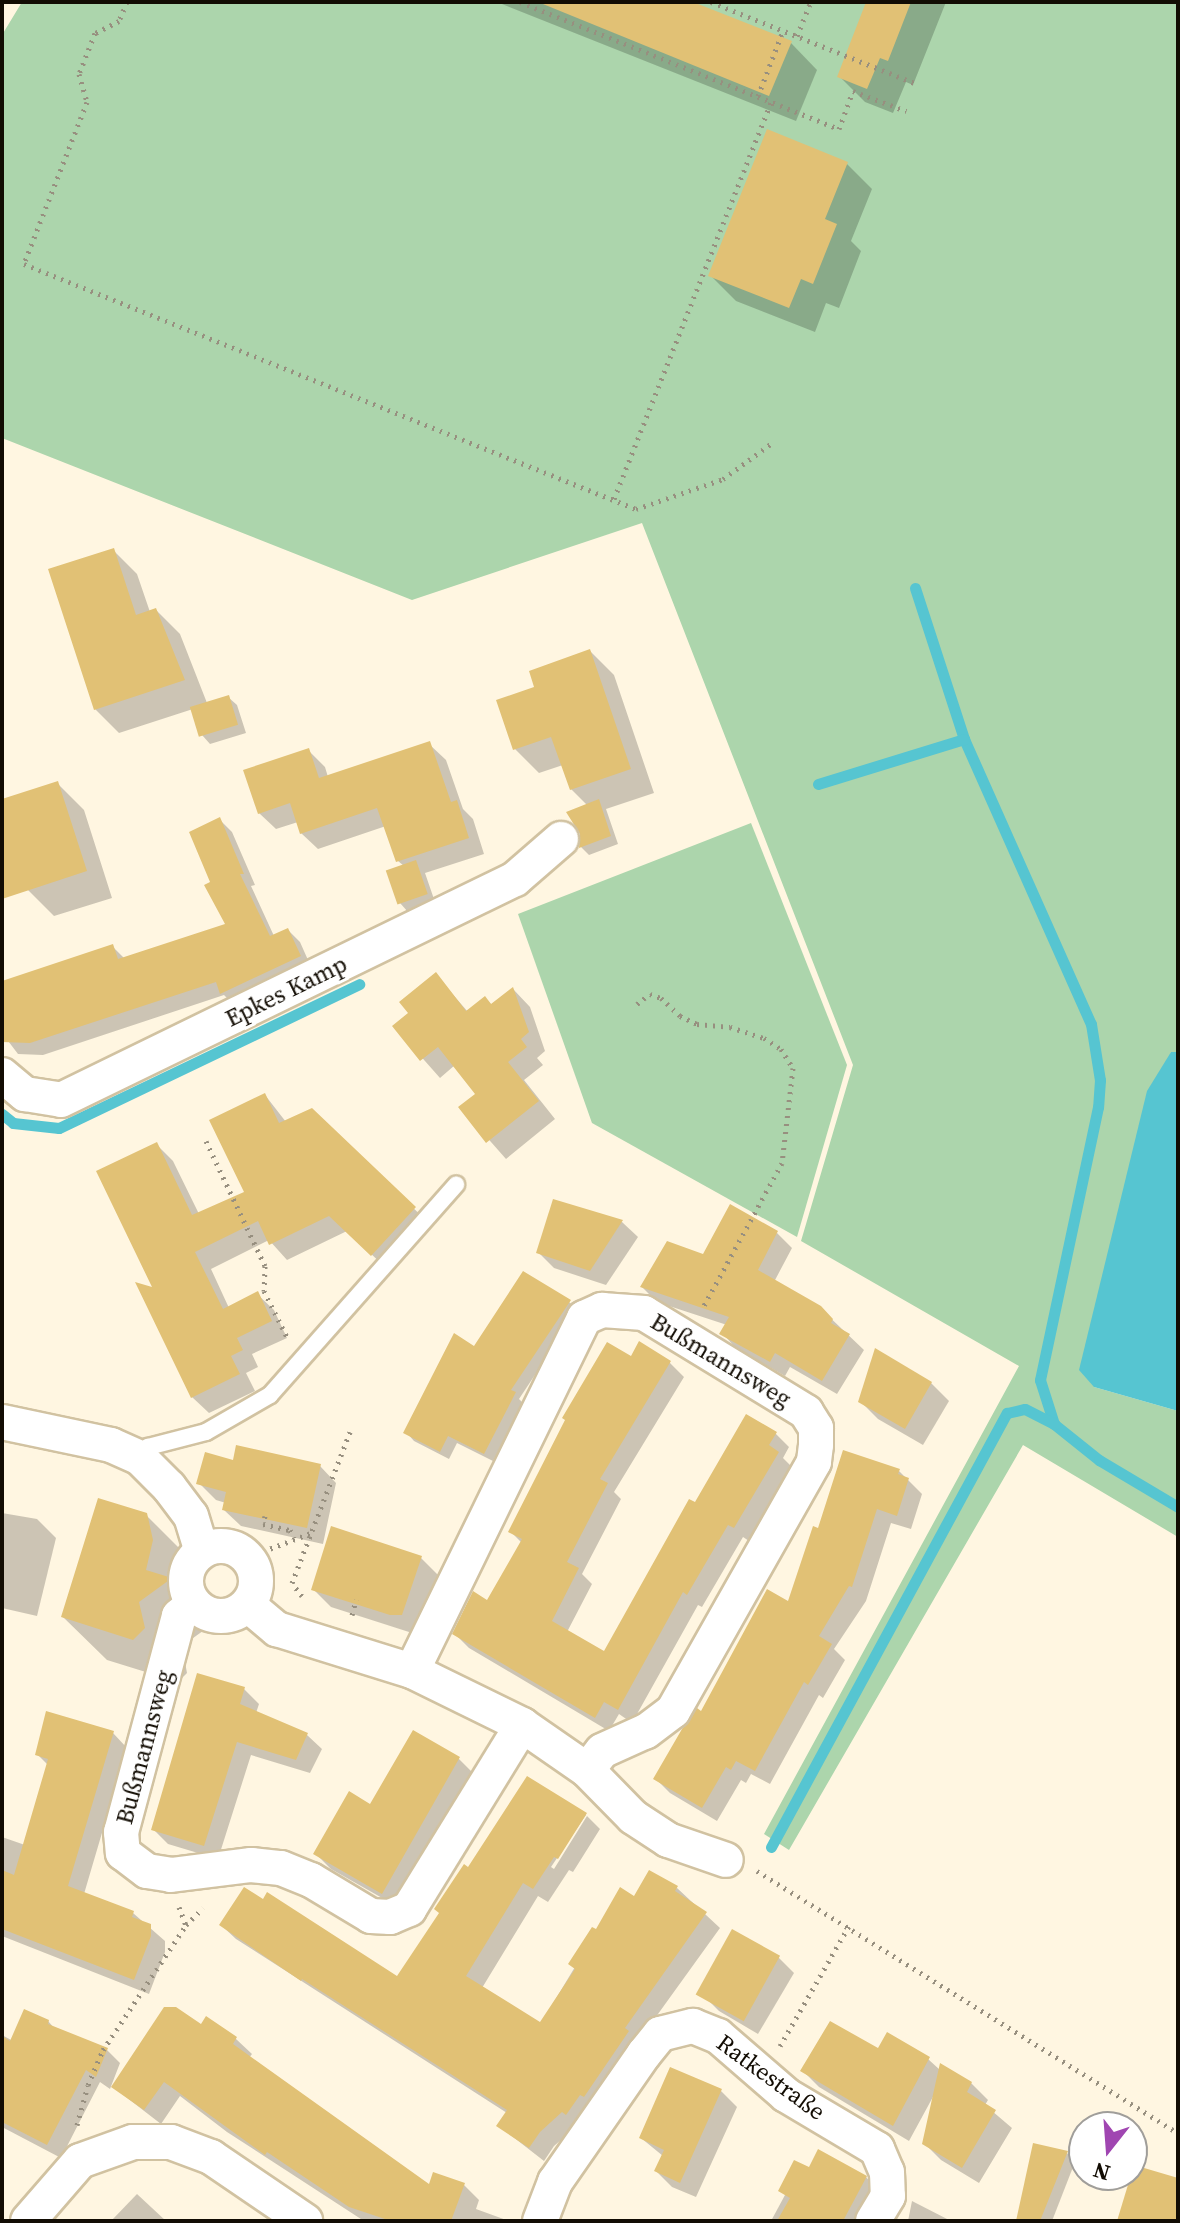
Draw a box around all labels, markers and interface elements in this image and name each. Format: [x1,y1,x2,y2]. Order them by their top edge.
street label: Epkes Kamp [220,949,352,1033]
street label: Bußmannsweg [646,1307,796,1413]
street label: Bußmannsweg [110,1667,178,1827]
street label: Ratkestraße [711,2028,831,2126]
north arrow [1068,2111,1148,2191]
text: N [1090,2155,1114,2189]

